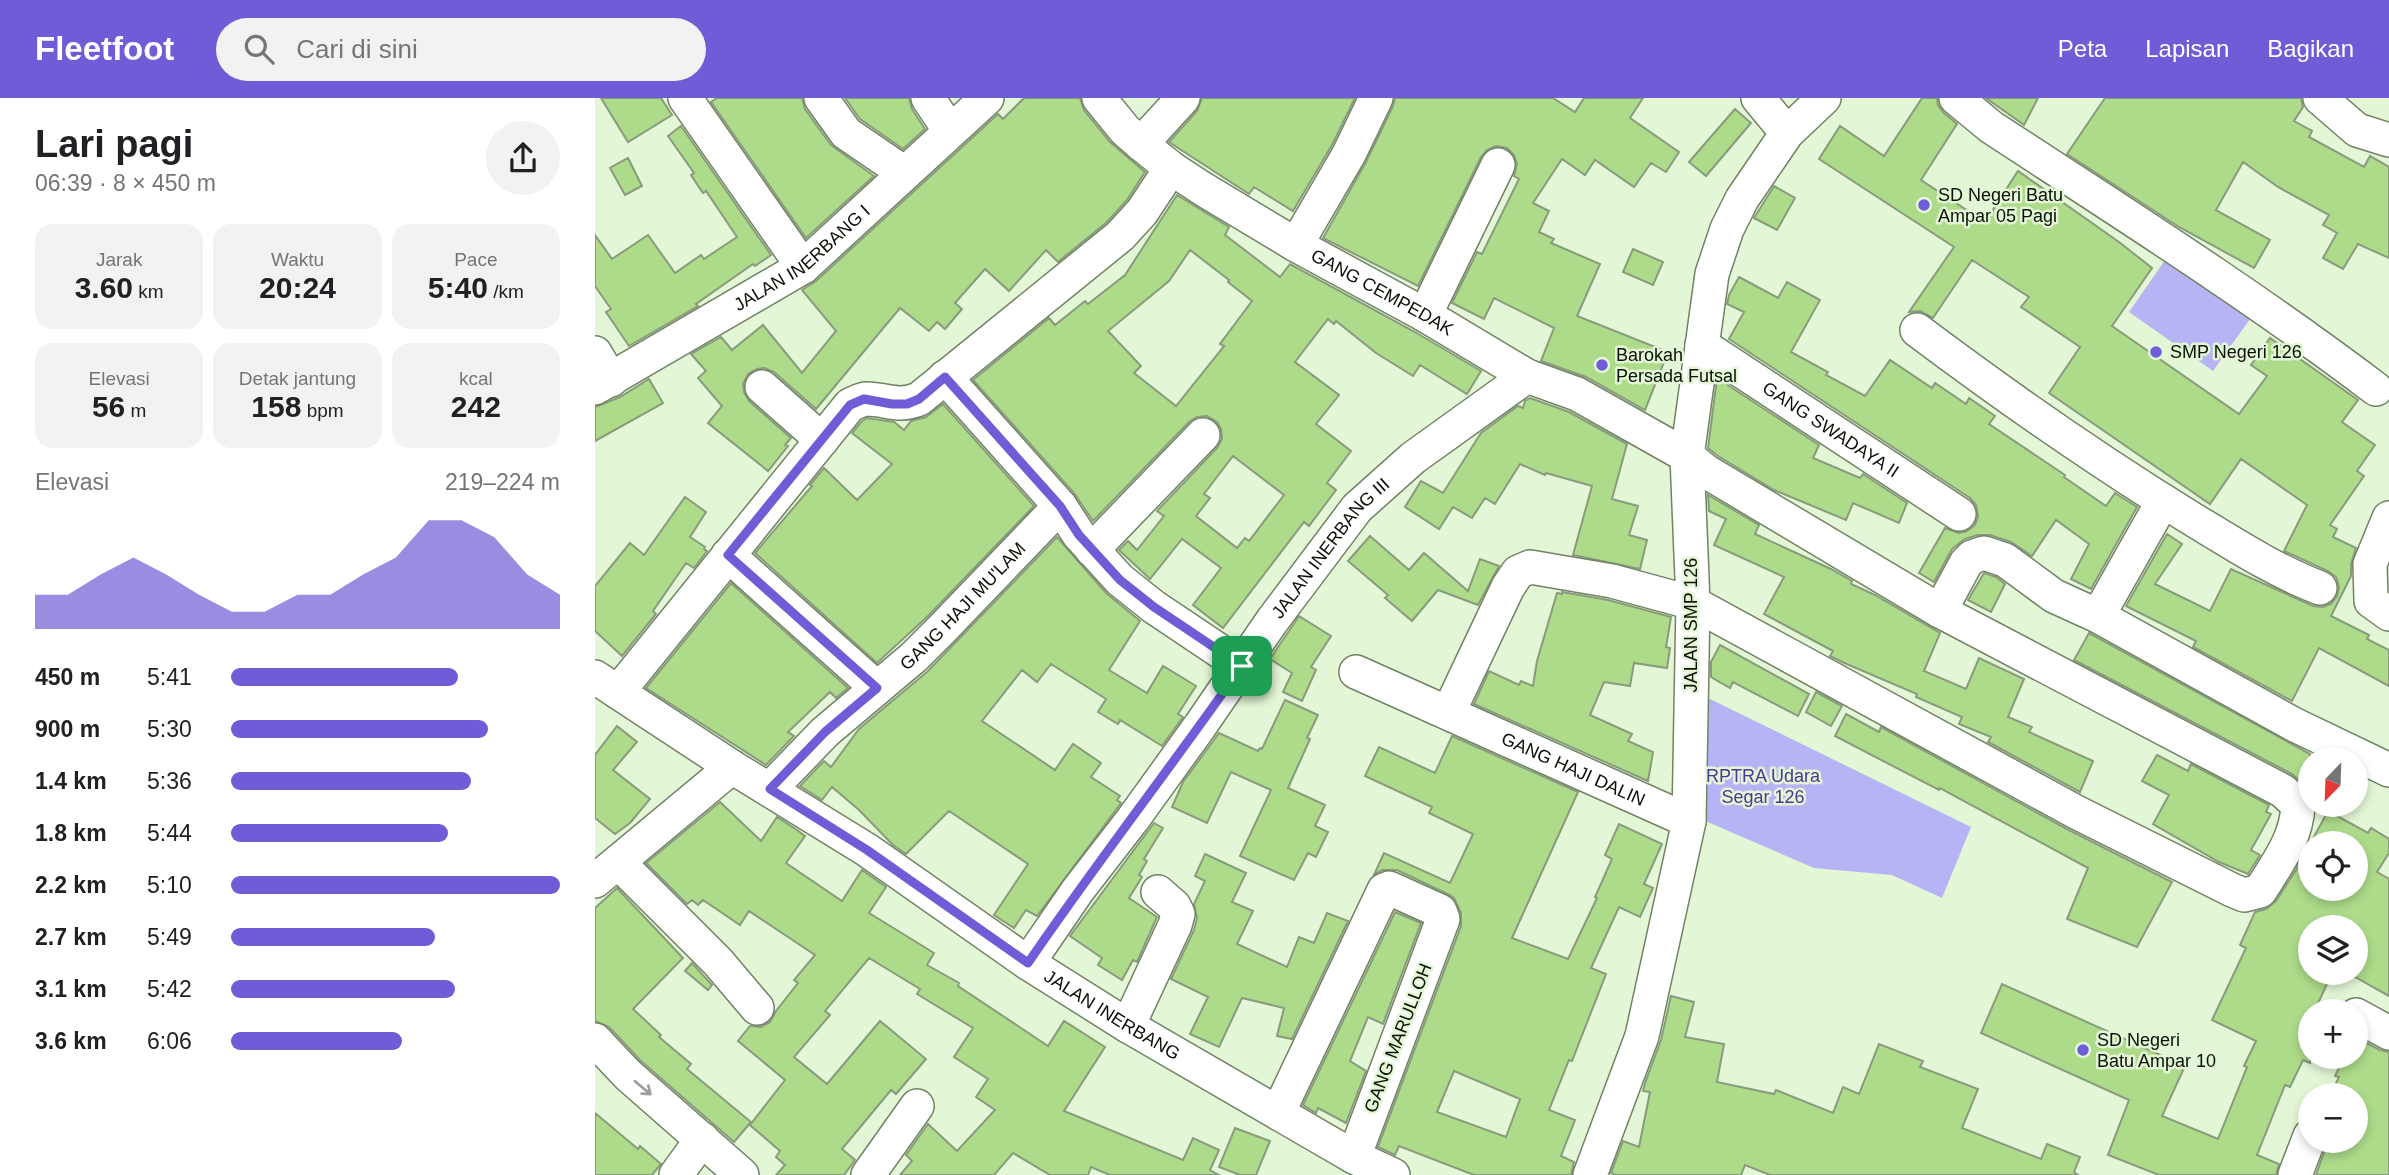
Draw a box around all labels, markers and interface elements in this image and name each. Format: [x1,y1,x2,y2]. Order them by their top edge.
search box [216,18,706,81]
text: Fleetfoot [35,30,174,67]
icon: search [240,30,278,68]
text: Cari di sini [296,34,418,64]
text: Peta [2058,35,2107,62]
text: Lapisan [2145,35,2229,62]
text: Bagikan [2267,35,2354,62]
button: share [486,121,560,195]
text: Lari pagi [35,123,193,165]
text: 06:39 · 8 × 450 m [35,170,216,196]
place label: SD Negeri Batu Ampar 05 Pagi [1938,185,2063,226]
marker: SD Negeri Batu Ampar 05 Pagi [1916,197,1932,213]
street label: JALAN INERBANG I [730,201,874,315]
street label: GANG CEMPEDAK [1308,245,1457,340]
text: Jarak [96,249,142,270]
text: Waktu [271,249,324,270]
text: Pace [454,249,497,270]
text: 3.60 [75,271,133,304]
text: 20:24 [259,271,336,304]
text: 5:40 [428,271,488,304]
text: km [133,281,164,302]
text: /km [488,281,524,302]
place label: SMP Negeri 126 [2170,342,2302,362]
marker: SMP Negeri 126 [2148,344,2164,360]
place label: Barokah Persada Futsal [1616,345,1737,386]
marker: Barokah Persada Futsal [1594,357,1610,373]
text: Elevasi [89,368,150,389]
text: Detak jantung [239,368,356,389]
text: kcal [459,368,493,389]
street label: GANG SWADAYA II [1759,378,1903,482]
text: 56 [92,390,125,423]
text: 158 [251,390,301,423]
text: 242 [451,390,501,423]
text: m [125,400,146,421]
text: bpm [301,400,344,421]
text: Elevasi [35,469,109,495]
text: 219–224 m [445,469,560,495]
street label: JALAN INERBANG III [1268,474,1393,622]
street label: GANG HAJI MU'LAM [896,538,1030,674]
street label: JALAN SMP 126 [1681,558,1701,692]
pin [1212,636,1272,696]
icon: arrive [1223,647,1261,685]
text: 450 m [35,664,100,690]
text: 5:41 [147,664,192,690]
text: 900 m [35,716,100,742]
text: 5:30 [147,716,192,742]
street label: GANG HAJI DALIN [1498,728,1648,810]
north arrow [2298,747,2368,817]
map controls [2298,747,2368,1153]
park label: RPTRA Udara Segar 126 [1706,766,1821,807]
text: 1.4 km [35,768,107,794]
text: 5:36 [147,768,192,794]
text: 1.8 km [35,820,107,846]
text: 5:44 [147,820,192,846]
button: locate [2298,831,2368,901]
text: 2.2 km [35,872,107,898]
text: 5:10 [147,872,192,898]
button: layers [2298,915,2368,985]
text: 2.7 km [35,924,107,950]
text: 5:49 [147,924,192,950]
street label: GANG MARULLOH [1360,961,1436,1115]
street label: JALAN INERBANG [1041,966,1183,1064]
text: 3.1 km [35,976,107,1002]
text: 5:42 [147,976,192,1002]
button: + [2298,999,2368,1069]
text: 3.6 km [35,1028,107,1054]
text: 6:06 [147,1028,192,1054]
place label: SD Negeri Batu Ampar 10 [2097,1030,2216,1071]
marker: SD Negeri Batu Ampar 10 [2075,1042,2091,1058]
one-way arrow [634,1080,652,1096]
button: − [2298,1083,2368,1153]

